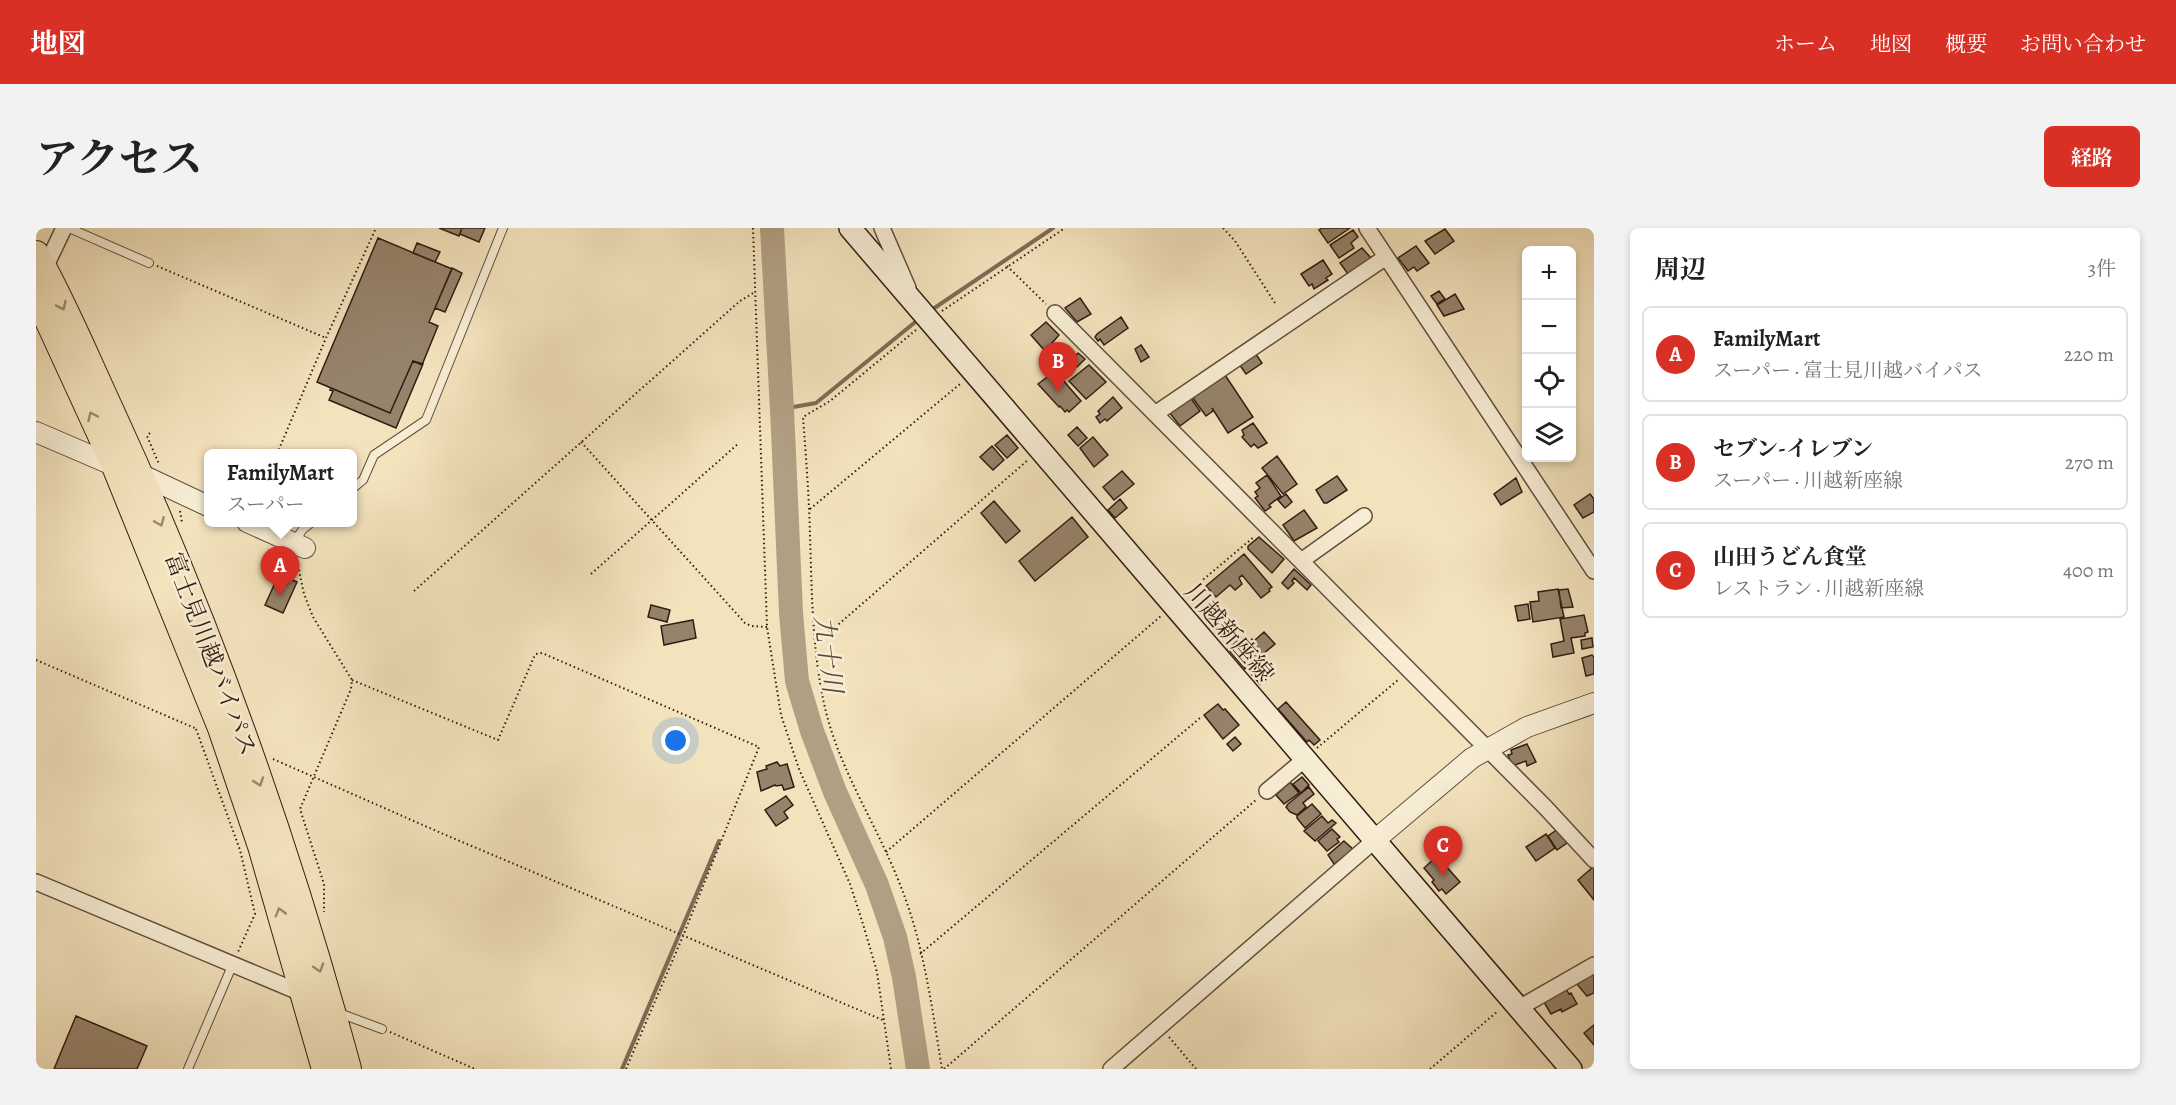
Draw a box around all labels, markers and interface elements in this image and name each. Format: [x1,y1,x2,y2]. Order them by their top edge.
text: 地図 [30,25,86,63]
text: ホーム [1774,30,1837,58]
text: 地図 [1870,30,1912,58]
text: 概要 [1945,30,1987,58]
text: お問い合わせ [2020,30,2146,58]
button: 経路 [2044,126,2140,187]
text: アクセス [36,130,203,187]
map controls [1522,246,1576,462]
button: + [1522,246,1576,300]
text: 周辺 [1654,252,1706,287]
text: 3件 [2088,255,2116,282]
one-way arrow [54,300,66,311]
button: − [1522,300,1576,354]
text: FamilyMart [1713,324,1820,354]
text: A [1669,341,1682,368]
text: 220 m [2064,341,2114,368]
pin: B [1038,342,1078,392]
button: locate [1522,354,1576,408]
text: スーパー · 富士見川越バイパス [1713,357,1982,384]
button: layers [1522,408,1576,462]
one-way arrow [87,412,99,423]
text: セブン-イレブン [1713,434,1873,464]
popup [204,449,357,527]
text: B [1669,449,1682,476]
text: 270 m [2065,449,2114,476]
text: FamilyMart [227,458,334,488]
text: スーパー · 川越新座線 [1713,467,1903,494]
text: スーパー [227,491,305,518]
one-way arrow [153,515,165,526]
text: 山田うどん食堂 [1713,542,1867,572]
pin: A [260,546,300,596]
street label: 富士見川越バイパス [157,548,265,760]
text: C [1669,557,1682,584]
text: 400 m [2063,557,2114,584]
text: レストラン · 川越新座線 [1713,575,1924,602]
street label: 川越新座線 [1178,576,1280,688]
water label: 九十川 [806,613,850,698]
your location [661,726,690,755]
one-way arrow [252,776,265,787]
pin: C [1424,826,1462,876]
one-way arrow [275,907,287,918]
one-way arrow [312,962,324,973]

